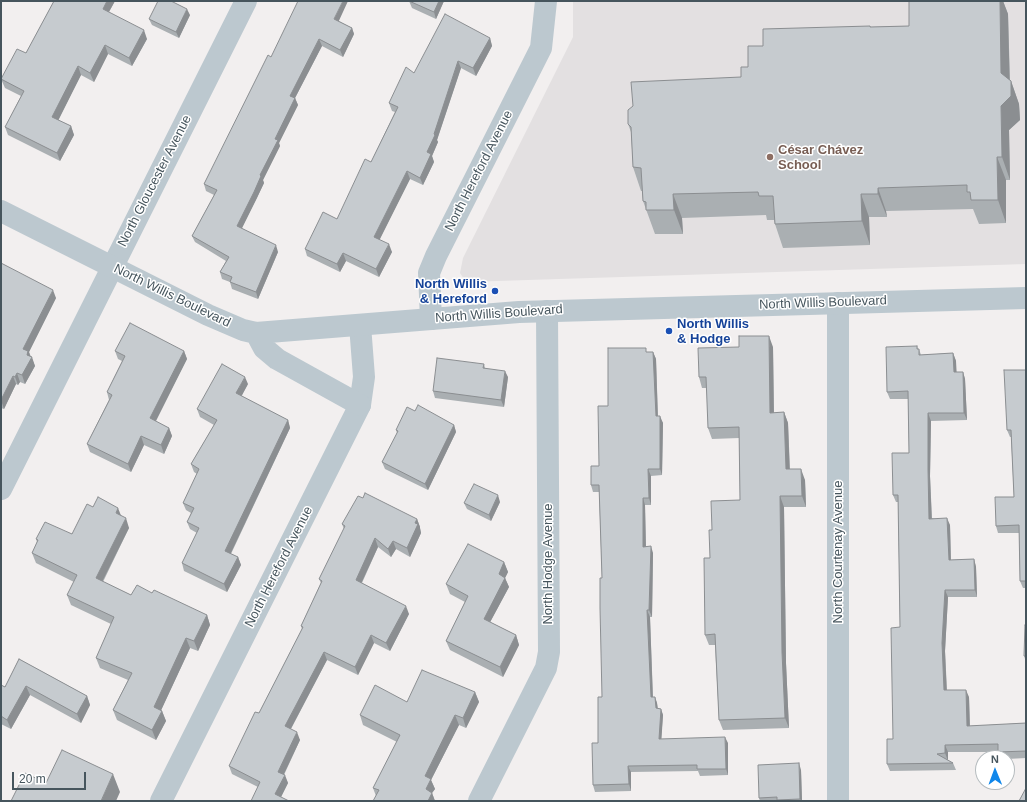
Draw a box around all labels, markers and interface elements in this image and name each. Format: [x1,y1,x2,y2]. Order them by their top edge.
street label: North Hereford Avenue [442,108,516,234]
street label: North Gloucester Avenue [115,113,195,249]
place label: César Chávez School [778,142,863,173]
marker: César Chávez School [765,152,775,162]
street label: North Willis Boulevard [111,261,233,331]
place label: North Willis & Hereford [415,276,487,307]
marker: North Willis & Hereford [490,286,500,296]
street label: North Willis Boulevard [759,293,887,313]
street label: North Willis Boulevard [435,302,563,326]
place label: North Willis & Hodge [677,316,749,347]
marker: North Willis & Hodge [664,326,674,336]
street label: North Courtenay Avenue [830,481,846,623]
street label: North Hodge Avenue [540,503,556,625]
street label: North Hereford Avenue [242,504,316,630]
north arrow [975,750,1015,790]
text: N [991,753,999,765]
scale bar [14,764,88,790]
text: 20 m [19,772,46,786]

